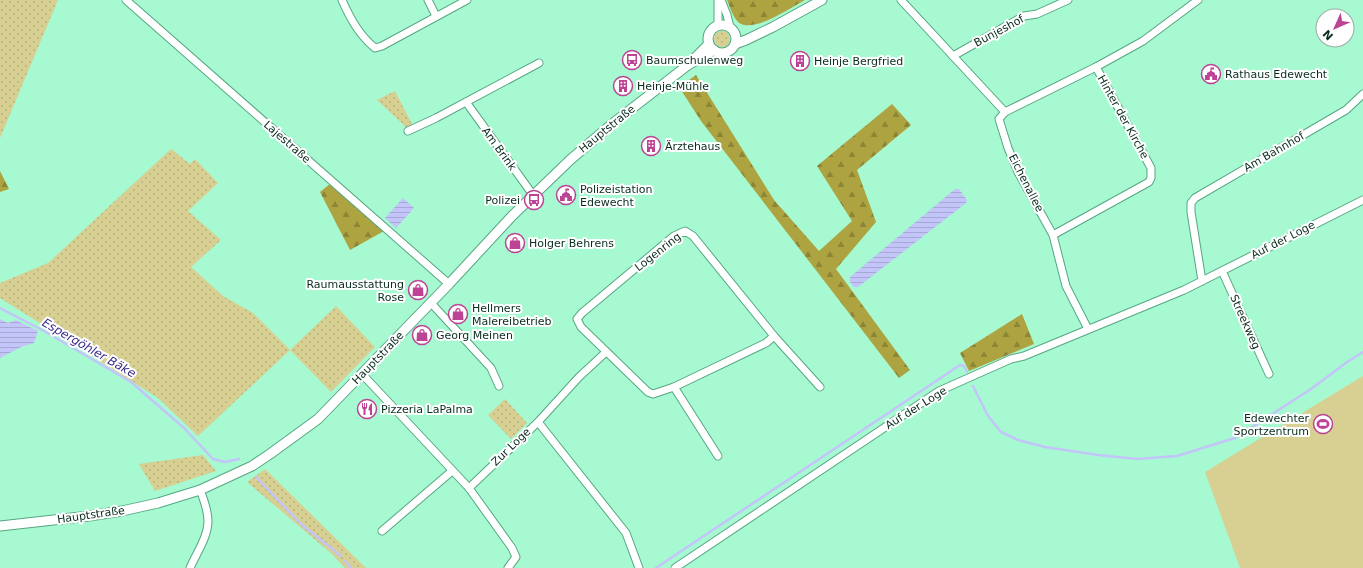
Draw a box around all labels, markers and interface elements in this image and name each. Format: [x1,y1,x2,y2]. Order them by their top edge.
north arrow [1315,8,1355,48]
street label: Bunjeshof [972,12,1027,50]
text: N [1320,27,1336,43]
bus stop icon: Baumschulenweg [621,49,643,71]
building icon: Heinje Bergfried [789,50,811,72]
place label: Baumschulenweg [646,54,743,67]
place label: Heinje Bergfried [814,55,903,68]
public building icon: Rathaus Edewecht [1200,63,1222,85]
place label: Rathaus Edewecht [1225,68,1328,81]
street label: Hinter der Kirche [1095,73,1151,161]
building icon: Heinje-Mühle [612,75,634,97]
place label: Heinje-Mühle [637,80,709,93]
street label: Hauptstraße [576,102,638,156]
street label: Lajestraße [261,118,313,166]
street label: Am Brink [479,125,519,174]
street label: Am Bahnhof [1242,129,1307,175]
building icon: Ärztehaus [640,135,662,157]
place label: Ärztehaus [665,140,721,153]
street label: Eichenallee [1006,152,1046,214]
place label: Polizeistation Edewecht [580,183,653,209]
public building icon: Polizeistation Edewecht [555,184,577,206]
bus stop icon: Polizei [523,189,545,211]
place label: Polizei [485,194,520,207]
street label: Auf der Loge [1249,218,1317,262]
street label: Logenring [632,230,684,274]
shop icon: Holger Behrens [504,232,526,254]
place label: Holger Behrens [529,237,614,250]
place label: Raumausstattung Rose [306,278,404,304]
shop icon: Raumausstattung Rose [407,279,429,301]
street label: Streekweg [1227,293,1263,351]
place label: Hellmers Malereibetrieb [472,302,552,328]
shop icon: Hellmers Malereibetrieb [447,303,469,325]
water label: Espergöhler Bäke [40,316,138,380]
shop icon: Georg Meinen [411,324,433,346]
street label: Hauptstraße [350,329,407,387]
place label: Georg Meinen [436,329,513,342]
street label: Auf der Loge [883,384,949,432]
restaurant icon: Pizzeria LaPalma [356,398,378,420]
place label: Pizzeria LaPalma [381,403,473,416]
place label: Edewechter Sportzentrum [1233,412,1309,438]
sports icon: Edewechter Sportzentrum [1312,413,1334,435]
street label: Zur Loge [489,425,533,469]
street label: Hauptstraße [56,504,126,526]

